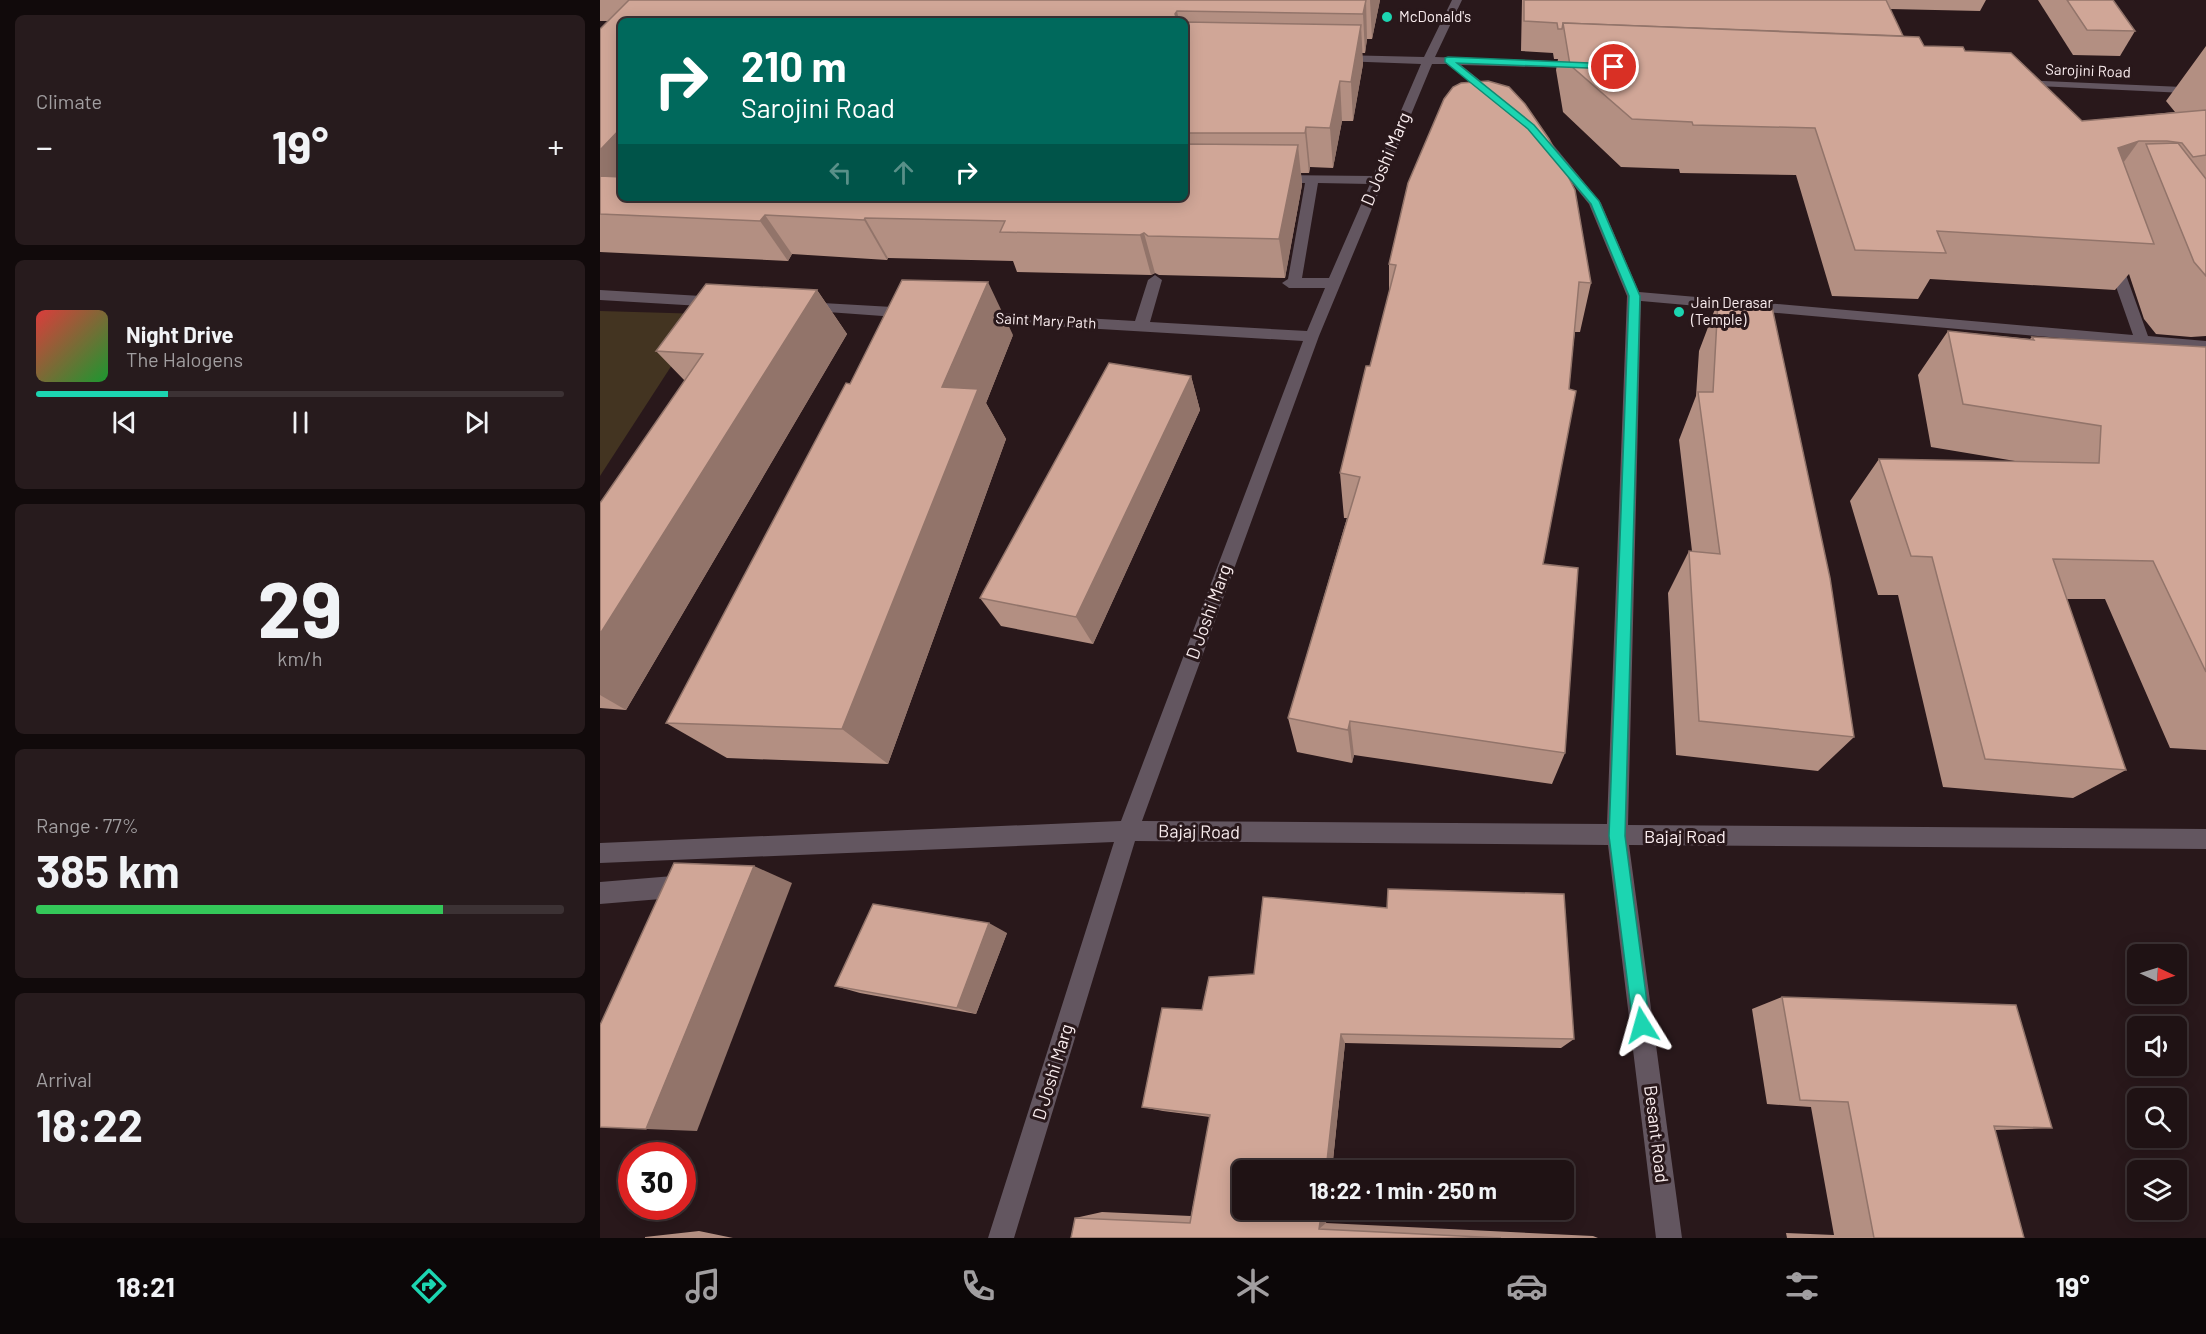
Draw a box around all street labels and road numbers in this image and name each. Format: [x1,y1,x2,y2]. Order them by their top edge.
street label: Sarojini Road [2045,60,2131,80]
street label: D Joshi Marg [1356,109,1415,209]
street label: Saint Mary Path [995,308,1097,332]
street label: D Joshi Marg [1181,561,1235,662]
street label: Bajaj Road [1158,819,1240,843]
street label: Bajaj Road [1644,825,1726,847]
street label: D Joshi Marg [1027,1021,1077,1123]
street label: Besant Road [1640,1084,1674,1184]

